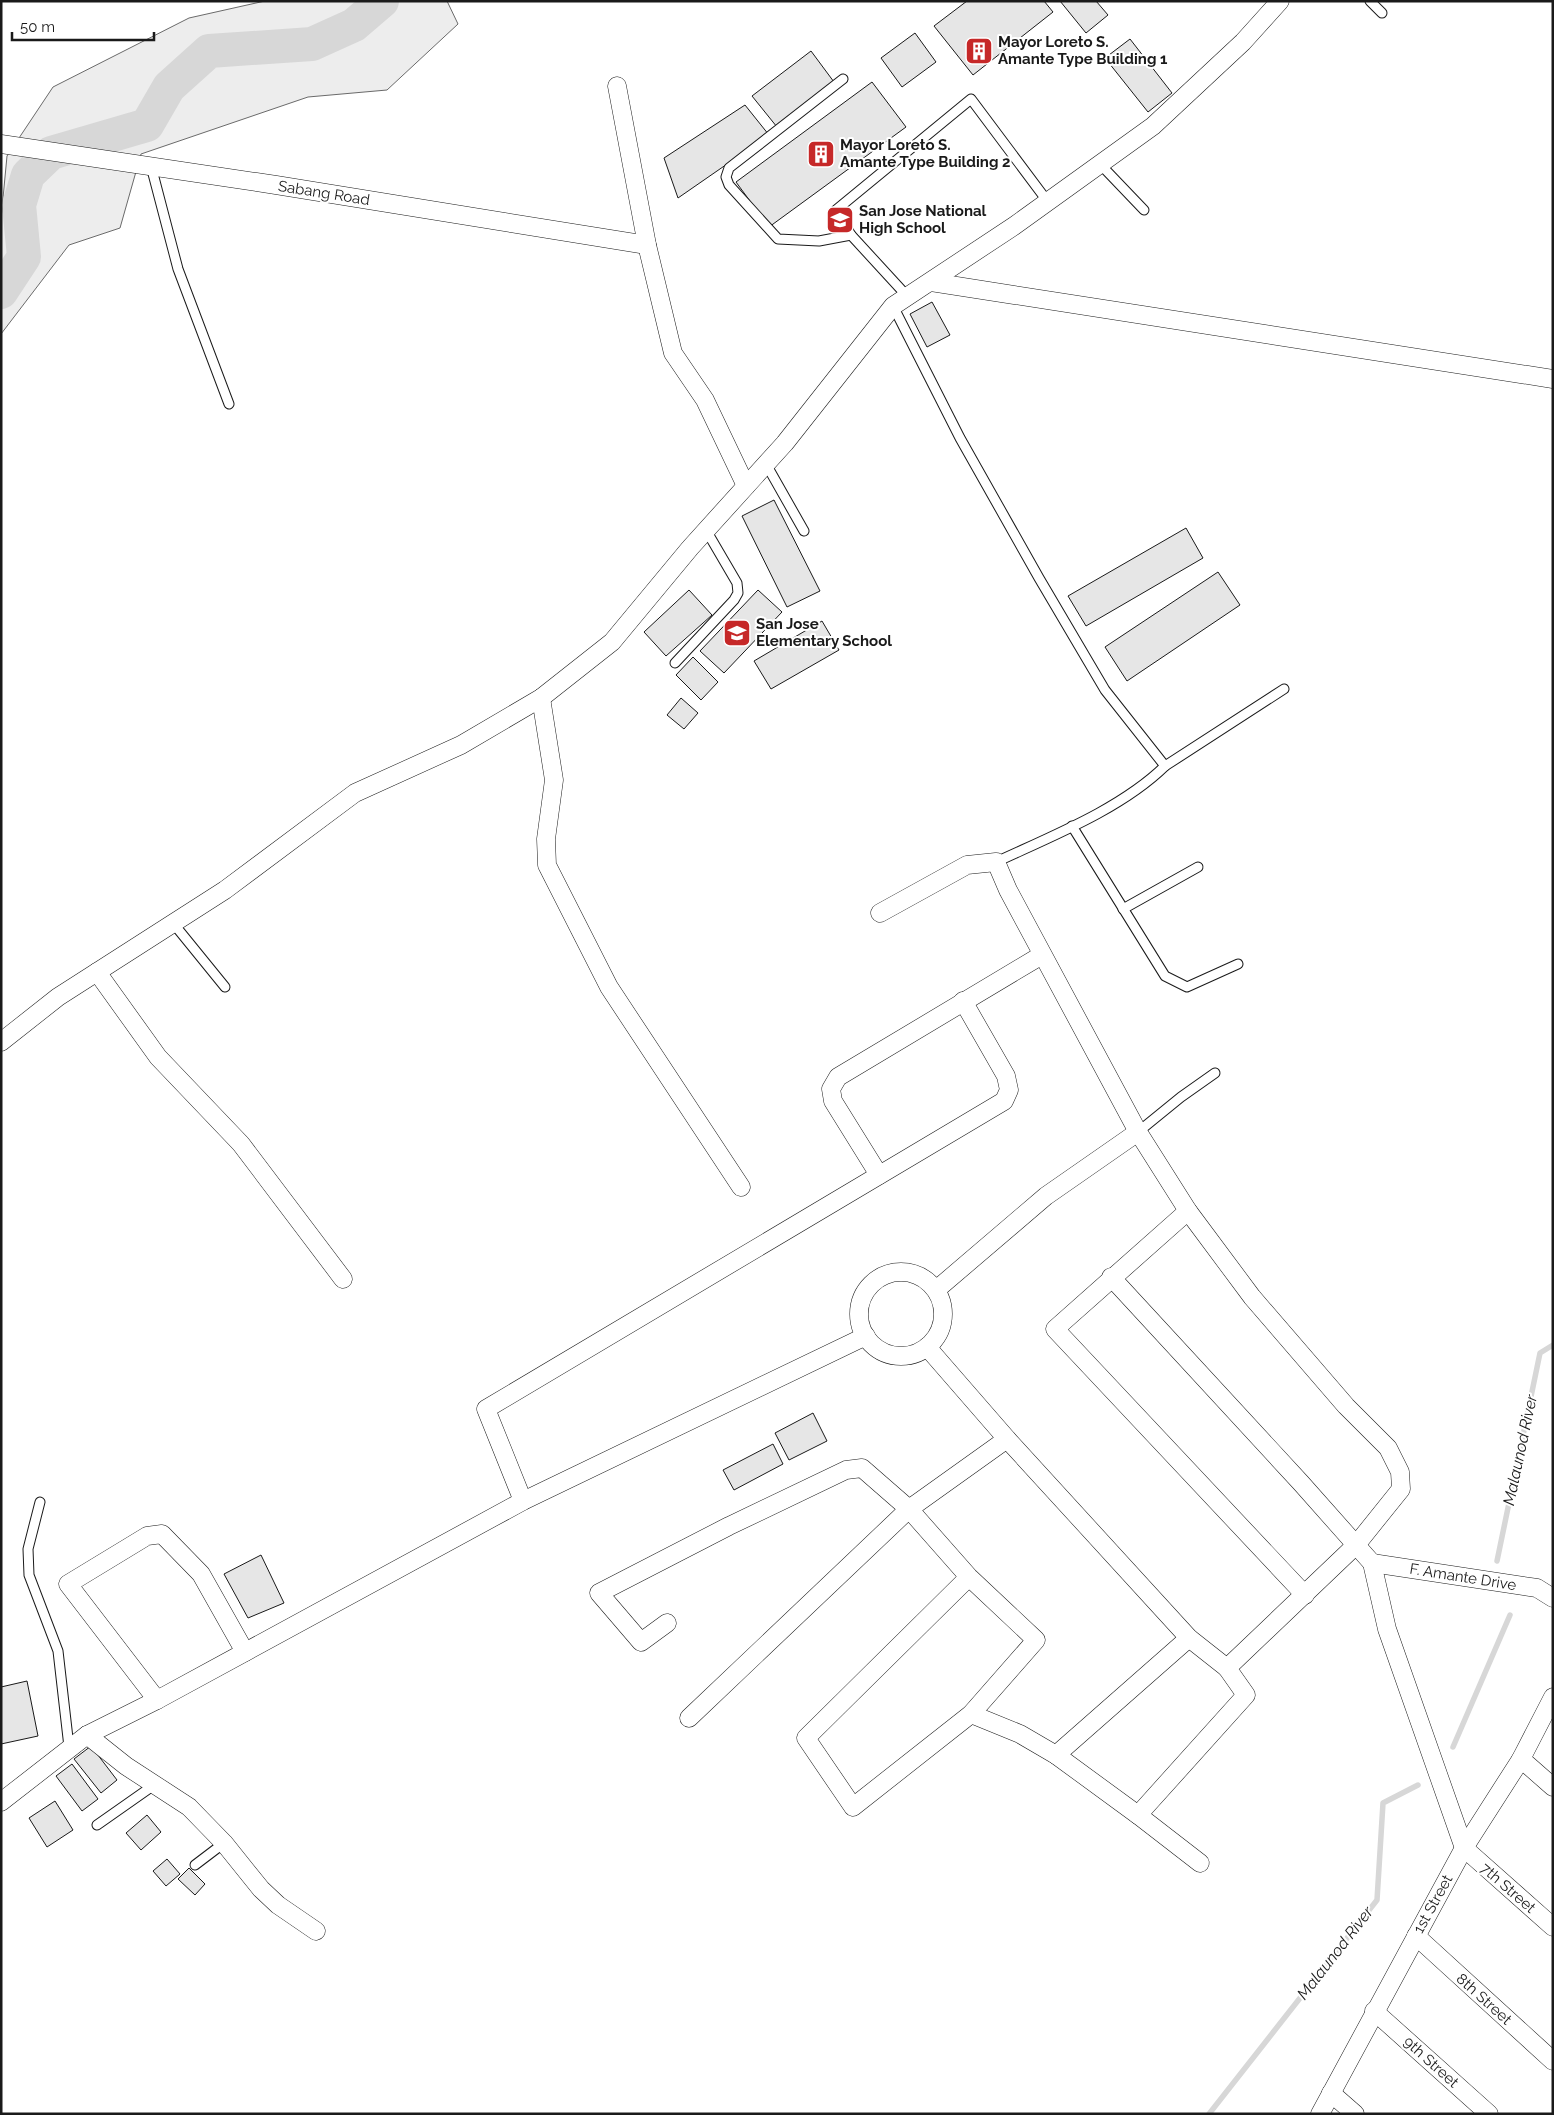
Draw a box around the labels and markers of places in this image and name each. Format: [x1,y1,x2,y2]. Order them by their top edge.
place label: Mayor Loreto S. Amante Type Building 1 [998,33,1168,68]
building icon: Mayor Loreto S. Amante Type Building 1 [964,36,994,66]
place label: Mayor Loreto S. Amante Type Building 2 [840,136,1011,171]
building icon: Mayor Loreto S. Amante Type Building 2 [806,139,836,169]
place label: San Jose National High School [859,202,987,237]
school or university icon: San Jose National High School [825,205,855,235]
place label: San Jose Elementary School [756,615,892,650]
school or university icon: San Jose Elementary School [722,618,752,648]

